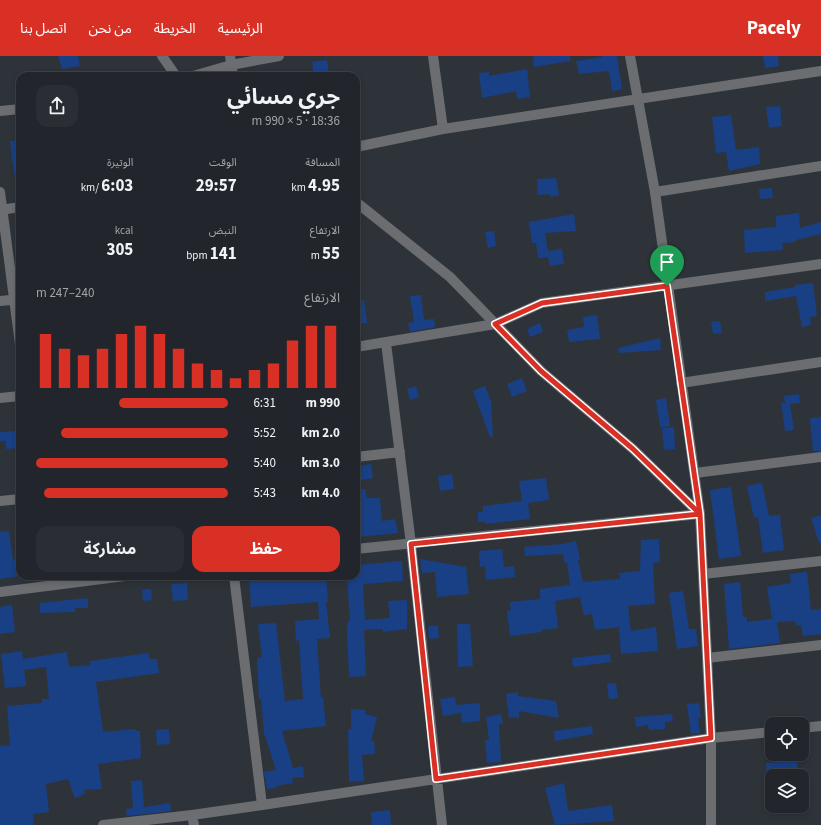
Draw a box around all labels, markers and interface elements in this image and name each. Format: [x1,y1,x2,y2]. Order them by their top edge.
text: Pacely [747,15,801,42]
text: اتصل بنا [20,19,66,39]
text: من نحن [88,19,132,39]
text: الخريطة [154,19,196,39]
text: الرئيسية [218,19,263,39]
text: جري مسائي [227,81,340,113]
button: share [36,85,78,127]
text: 18:36 · 5 × 990 m [252,112,340,130]
text: الوتيرة [107,155,133,170]
text: الوقت [209,155,237,170]
text: المسافة [305,155,340,170]
text: 6:03 [101,174,133,198]
text: 29:57 [196,174,237,198]
text: 4.95 [308,174,340,198]
text: /km [81,180,101,195]
text: km [291,180,308,195]
text: kcal [115,223,133,238]
text: النبض [209,223,237,238]
text: الارتفاع [310,223,340,238]
text: 305 [106,238,133,262]
text: 141 [210,242,237,266]
text: 55 [322,242,340,266]
pin [650,245,684,286]
text: bpm [186,248,210,263]
text: m [311,248,322,263]
icon: arrive [656,251,678,273]
text: 240–247 m [36,284,94,302]
text: الارتفاع [304,289,340,307]
text: 6:31 [253,394,276,412]
text: 990 m [306,394,340,412]
text: 5:52 [253,424,276,442]
text: 2.0 km [301,424,340,442]
text: 5:40 [253,454,276,472]
text: 3.0 km [301,454,340,472]
text: 5:43 [253,484,276,502]
text: 4.0 km [301,484,340,502]
button: مشاركة [36,526,184,572]
button: حفظ [192,526,340,572]
map controls [765,717,809,813]
button: locate [765,717,809,761]
button: layers [765,769,809,813]

